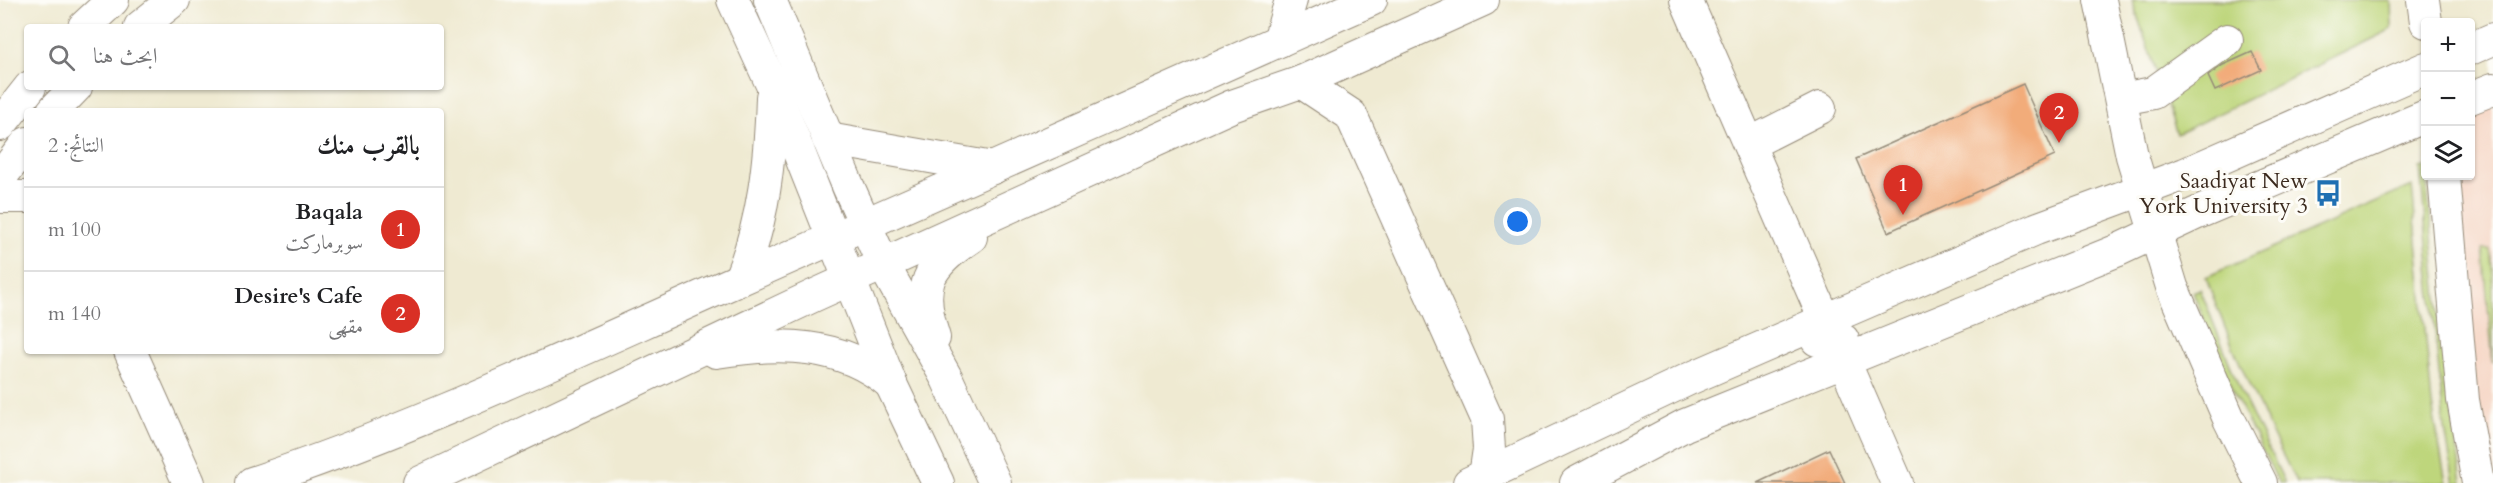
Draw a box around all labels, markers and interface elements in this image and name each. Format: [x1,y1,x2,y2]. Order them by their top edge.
map controls [2421,18,2475,180]
button: + [2421,18,2475,72]
search box [24,24,444,90]
icon: search [45,41,78,74]
text: ابحث هنا [93,41,158,71]
button: − [2421,72,2475,126]
pin: 2 [2040,94,2078,143]
button: layers [2421,126,2475,180]
text: بالقرب منك [317,128,420,163]
text: النتائج: 2 [48,132,104,159]
pin: 1 [1884,166,1922,215]
place label: Saadiyat New York University 3 [2139,166,2308,221]
bus stop icon: Saadiyat New York University 3 [2313,178,2343,208]
text: Baqala [295,197,363,227]
your location [1503,207,1532,236]
text: 100 m [48,216,101,243]
text: 1 [395,216,406,243]
text: سوبرماركت [285,229,363,256]
text: Desire's Cafe [234,281,363,311]
text: 140 m [48,300,101,327]
text: 2 [395,300,406,327]
text: مقهى [328,313,363,340]

